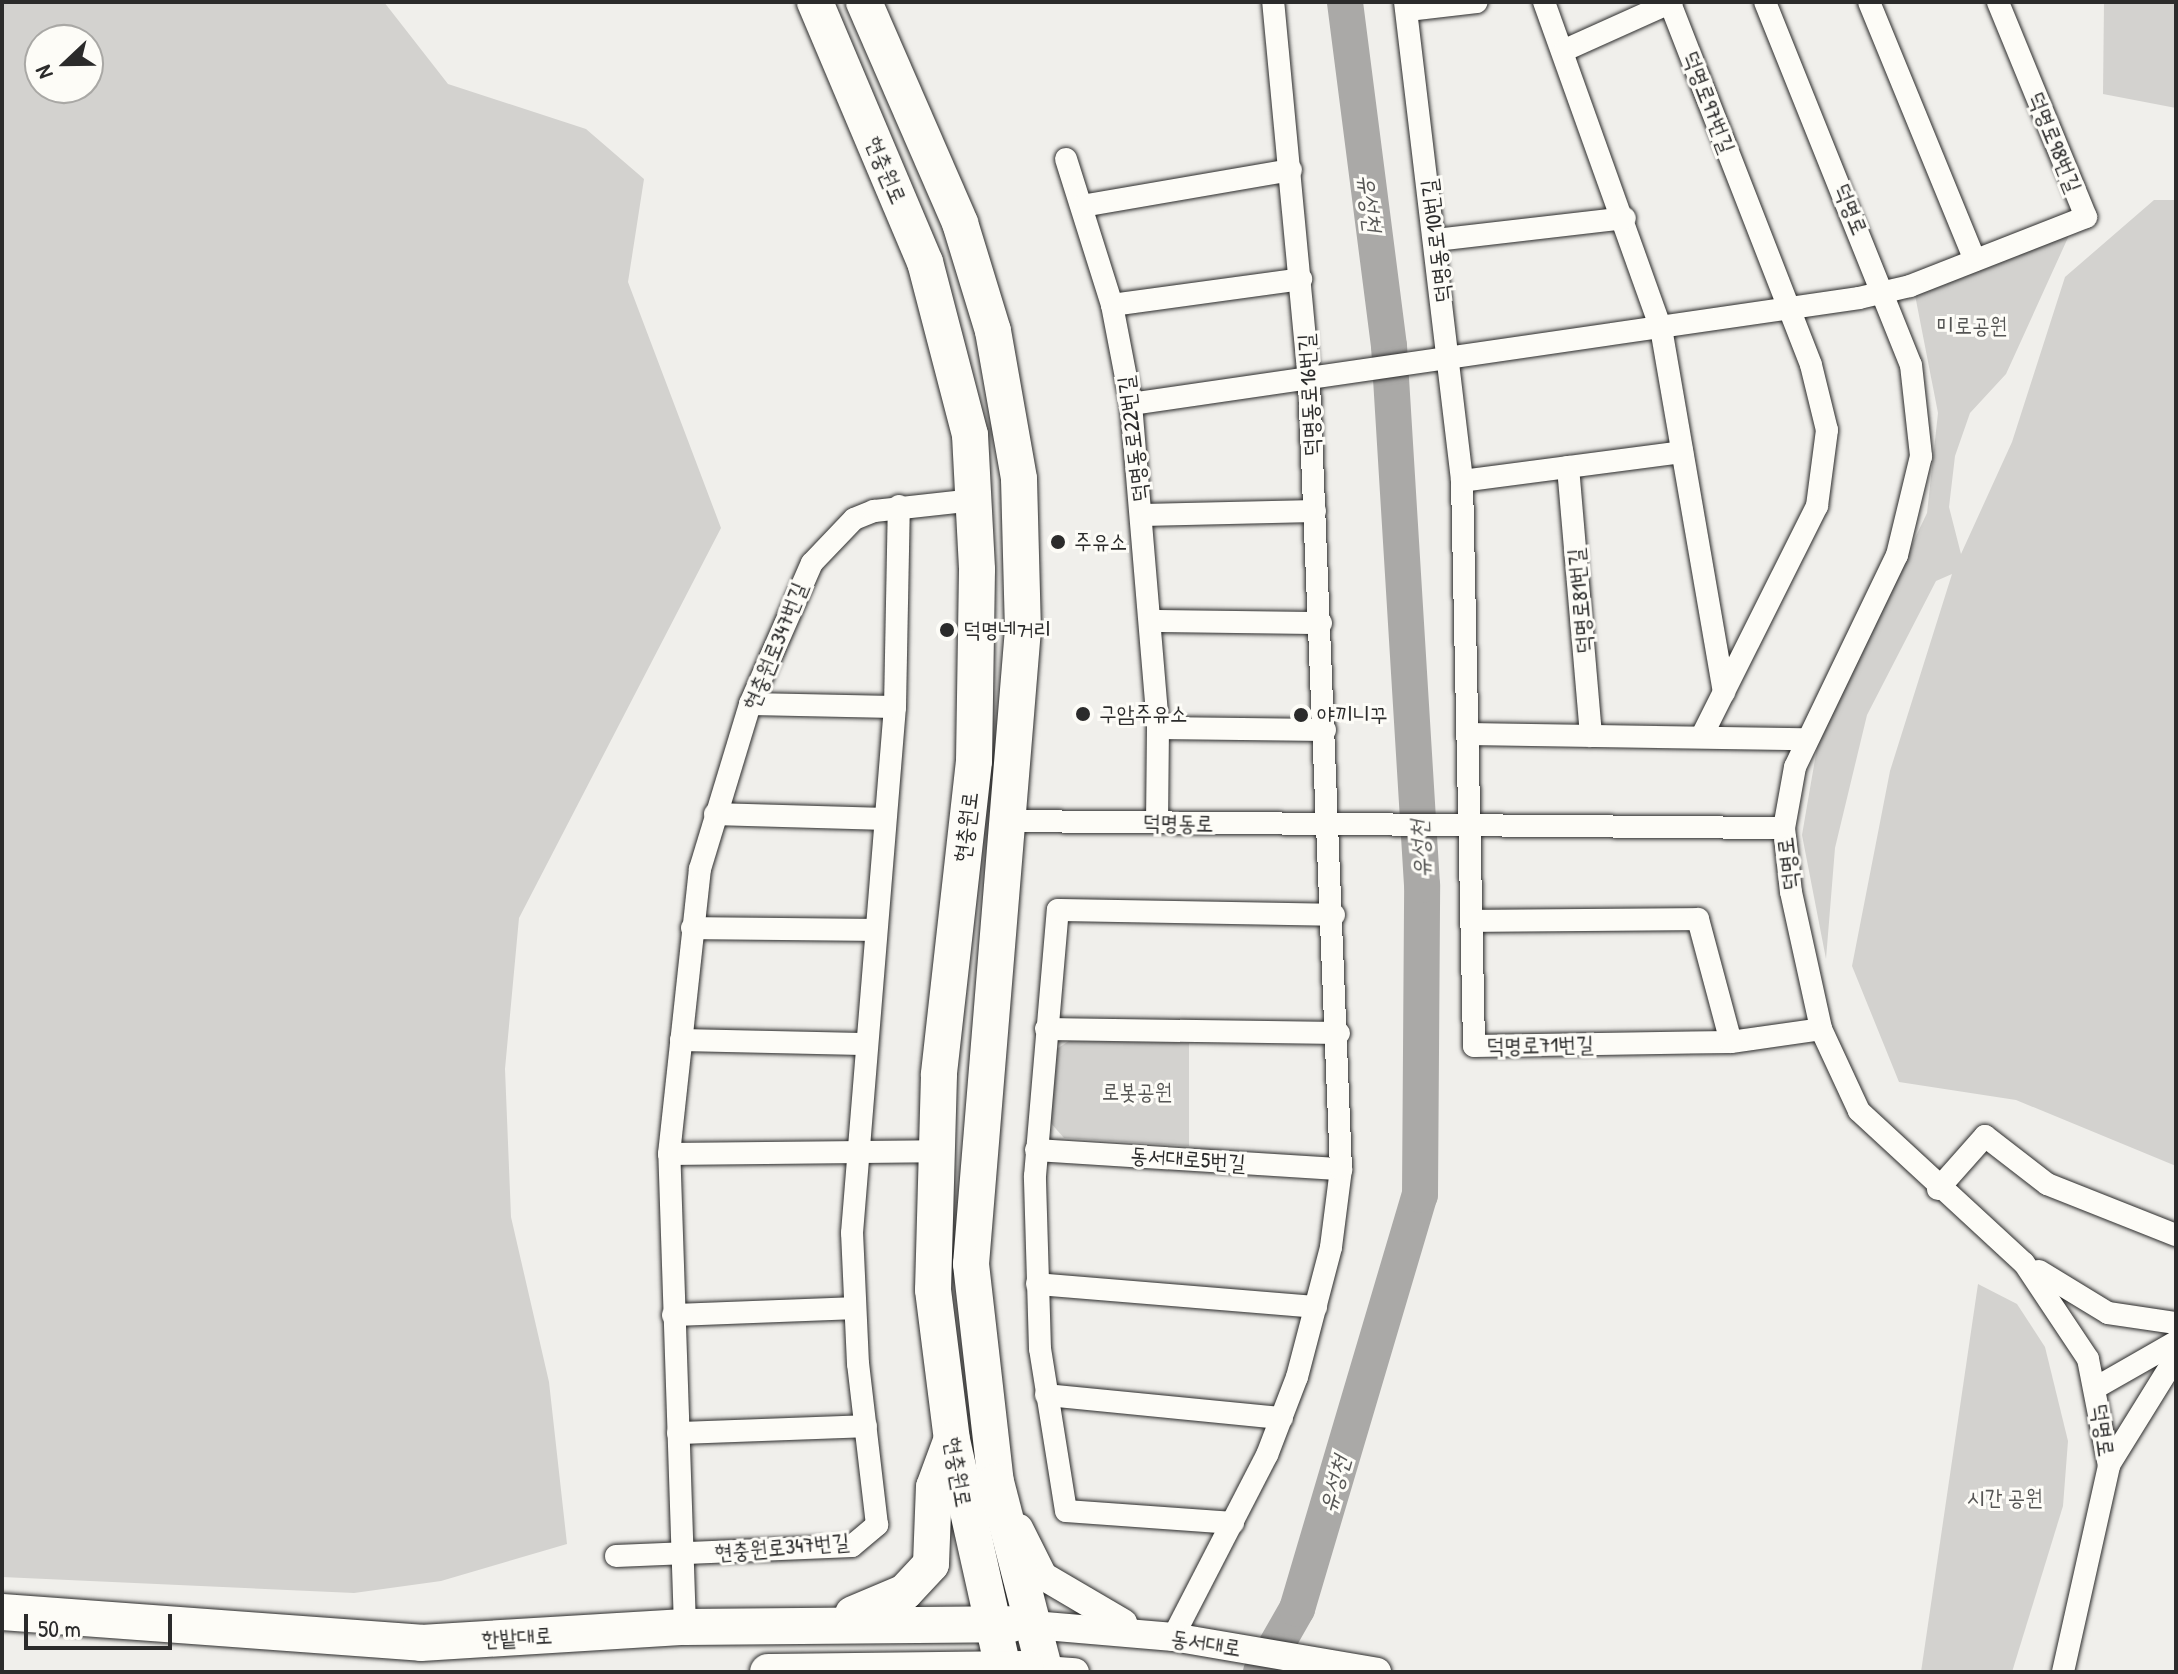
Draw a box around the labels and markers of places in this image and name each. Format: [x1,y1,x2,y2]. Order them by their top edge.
place label: 주유소 [1074,529,1127,555]
marker: 주유소 [1049,533,1067,551]
place label: 덕명네거리 [963,617,1052,643]
marker: 덕명네거리 [938,621,956,639]
place label: 구암주유소 [1099,701,1188,727]
place label: 야끼니꾸 [1317,702,1388,728]
marker: 구암주유소 [1074,705,1092,723]
marker: 야끼니꾸 [1292,706,1310,724]

